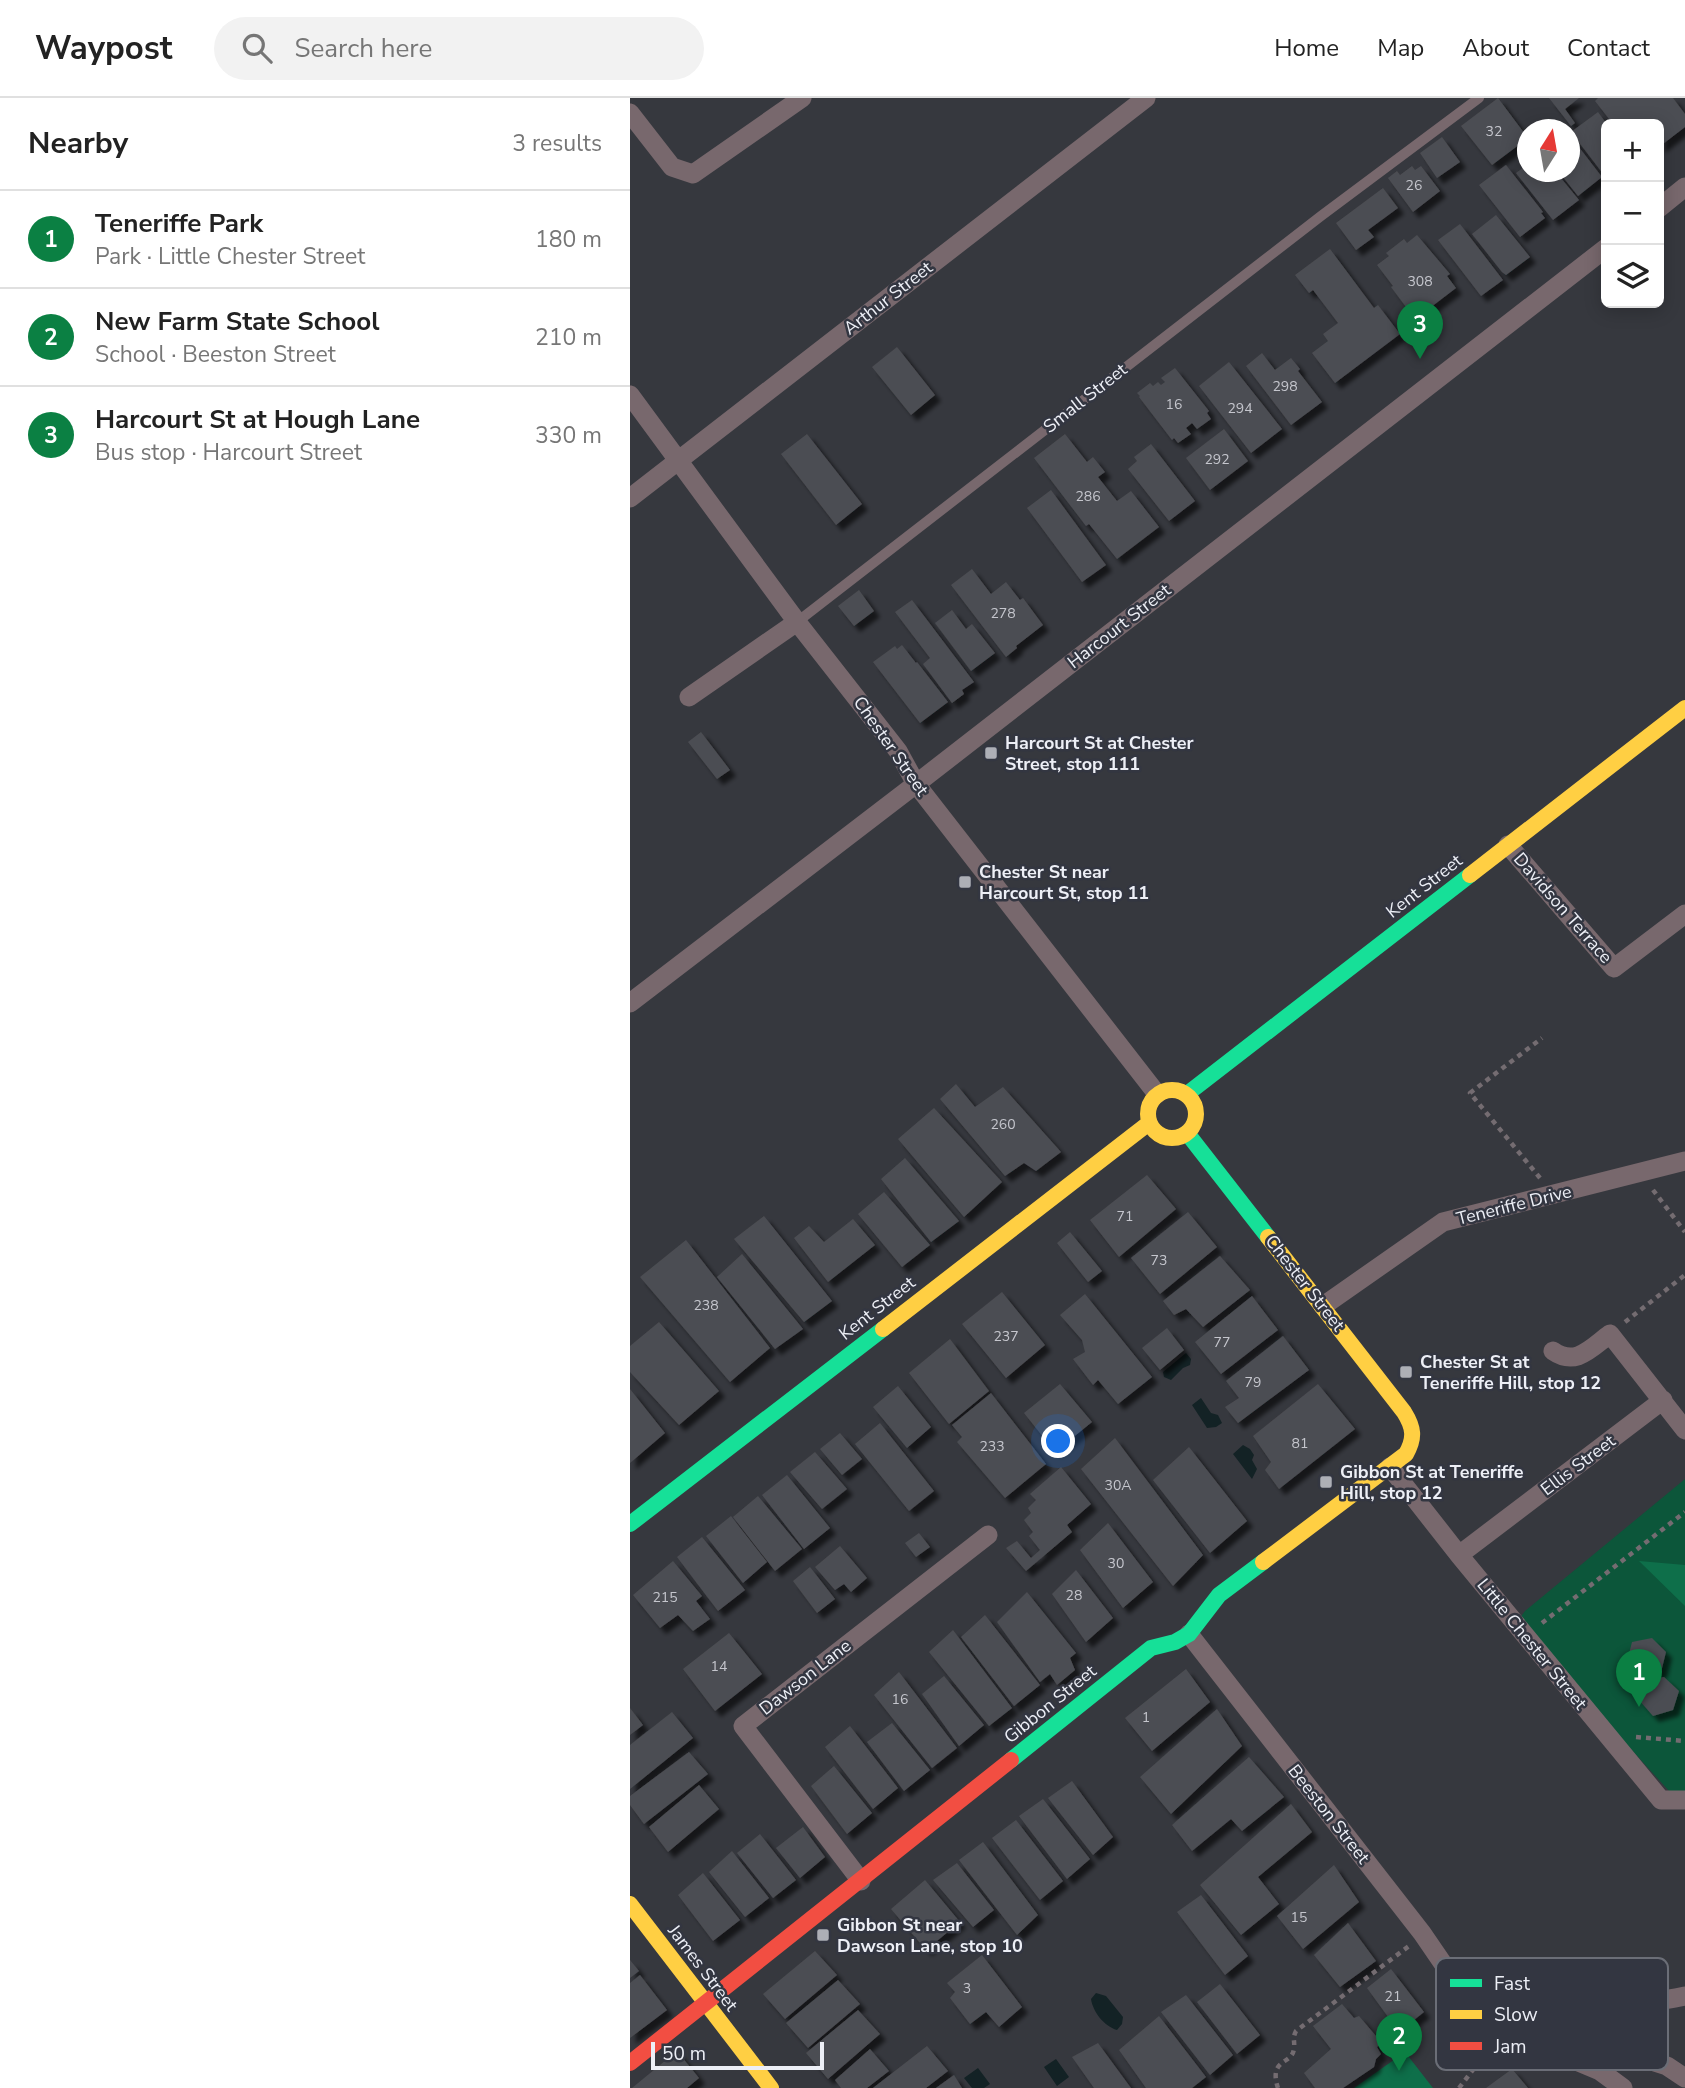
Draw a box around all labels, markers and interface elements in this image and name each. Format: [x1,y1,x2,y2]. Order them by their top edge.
search box [214,17,704,80]
text: Waypost [35,26,172,71]
icon: search [238,29,276,67]
text: Search here [294,31,432,66]
text: Home [1274,32,1339,64]
text: Map [1377,32,1424,64]
text: About [1462,32,1529,64]
text: Contact [1567,32,1650,64]
north arrow [1517,119,1580,182]
map controls [1601,119,1664,308]
button: + [1601,119,1664,182]
house number: 32 [1486,122,1502,141]
text: Nearby [28,123,128,164]
text: 3 results [512,128,602,159]
house number: 26 [1406,176,1422,195]
button: − [1601,182,1664,245]
text: Teneriffe Park [95,206,263,241]
text: 1 [44,224,58,255]
text: 180 m [535,224,602,255]
text: Park · Little Chester Street [95,241,365,272]
button: layers [1601,245,1664,308]
street label: Arthur Street [839,255,938,340]
house number: 308 [1407,272,1433,291]
pin: 3 [1397,301,1443,359]
text: New Farm State School [95,304,379,339]
text: 2 [44,322,58,353]
text: 210 m [535,322,602,353]
text: School · Beeston Street [95,339,336,370]
street label: Small Street [1038,357,1132,438]
house number: 298 [1272,377,1298,396]
house number: 16 [1166,395,1182,414]
house number: 294 [1227,399,1253,418]
text: Harcourt St at Hough Lane [95,402,420,437]
text: 3 [44,420,58,451]
text: 330 m [535,420,602,451]
text: Bus stop · Harcourt Street [95,437,362,468]
house number: 292 [1204,450,1230,469]
house number: 286 [1075,487,1101,506]
street label: Harcourt Street [1062,578,1176,674]
house number: 278 [990,604,1016,623]
street label: Chester Street [848,691,935,801]
place label: Harcourt St at Chester Street, stop 111 [1005,731,1194,776]
marker: Harcourt St at Chester Street, stop 111 [983,745,999,761]
street label: Kent Street [1381,848,1468,923]
street label: Davidson Terrace [1508,848,1618,968]
place label: Chester St near Harcourt St, stop 11 [979,860,1149,905]
marker: Chester St near Harcourt St, stop 11 [957,874,973,890]
house number: 260 [990,1115,1016,1134]
street label: Teneriffe Drive [1454,1179,1574,1231]
house number: 71 [1117,1207,1133,1226]
street label: Chester Street [1260,1230,1351,1337]
house number: 73 [1151,1251,1167,1270]
street label: Kent Street [834,1270,921,1345]
house number: 238 [693,1296,719,1315]
house number: 237 [993,1327,1019,1346]
house number: 77 [1214,1333,1230,1352]
place label: Chester St at Teneriffe Hill, stop 12 [1420,1350,1601,1395]
marker: Chester St at Teneriffe Hill, stop 12 [1398,1364,1414,1380]
house number: 79 [1245,1373,1261,1392]
your location [1041,1424,1075,1458]
street label: Ellis Street [1536,1429,1621,1501]
house number: 81 [1292,1434,1308,1453]
house number: 233 [979,1437,1005,1456]
place label: Gibbon St at Teneriffe Hill, stop 12 [1340,1460,1524,1505]
marker: Gibbon St at Teneriffe Hill, stop 12 [1318,1474,1334,1490]
house number: 30A [1104,1476,1132,1495]
house number: 30 [1108,1554,1124,1573]
street label: Little Chester Street [1472,1573,1593,1715]
house number: 28 [1066,1586,1082,1605]
house number: 215 [652,1588,678,1607]
street label: Dawson Lane [754,1634,856,1720]
pin: 1 [1616,1649,1662,1707]
house number: 14 [711,1657,727,1676]
street label: Gibbon Street [999,1659,1102,1749]
house number: 16 [892,1690,908,1709]
house number: 1 [1142,1708,1150,1727]
street label: Beeston Street [1283,1759,1376,1869]
house number: 15 [1291,1908,1307,1927]
place label: Gibbon St near Dawson Lane, stop 10 [837,1913,1023,1958]
street label: James Street [662,1919,744,2017]
marker: Gibbon St near Dawson Lane, stop 10 [815,1927,831,1943]
legend [1436,1958,1668,2070]
text: Fast [1494,1971,1530,1997]
house number: 3 [963,1979,971,1998]
house number: 21 [1385,1987,1401,2006]
text: Slow [1494,2002,1538,2028]
pin: 2 [1376,2013,1422,2071]
text: Jam [1493,2034,1527,2060]
scale bar [651,2039,824,2071]
text: 50 m [662,2041,706,2067]

